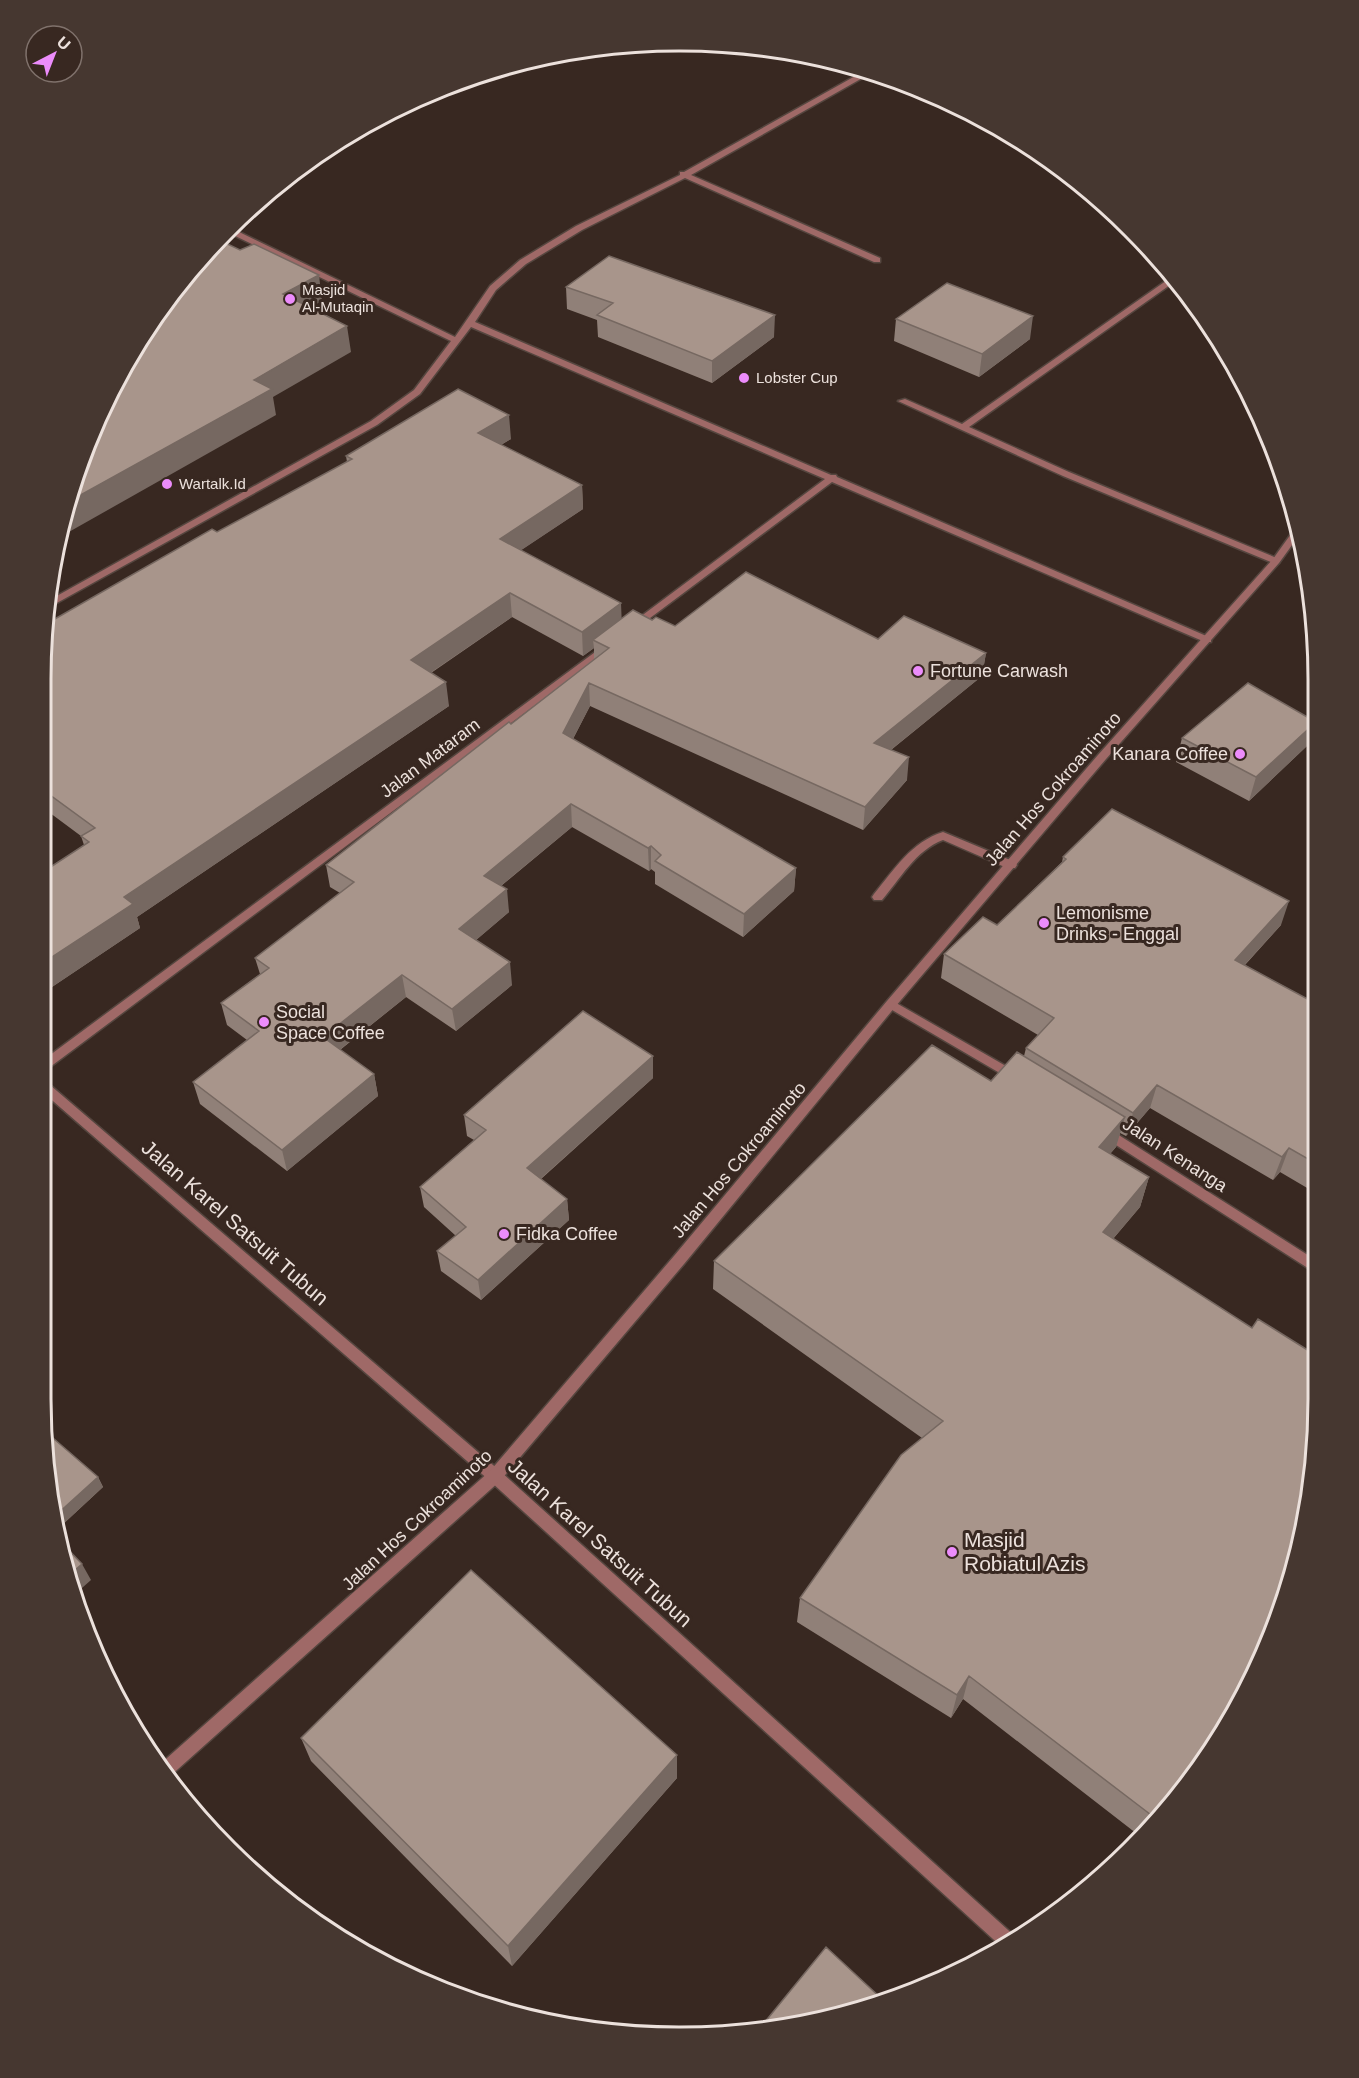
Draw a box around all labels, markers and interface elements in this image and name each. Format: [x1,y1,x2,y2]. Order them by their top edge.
north arrow [24,24,84,84]
text: U [54,33,74,53]
place label: Masjid Al-Mutaqin [302,281,374,315]
marker: Masjid Al-Mutaqin [283,292,297,306]
place label: Lobster Cup [756,369,838,386]
marker: Lobster Cup [737,371,751,385]
place label: Wartalk.Id [179,475,246,492]
marker: Wartalk.Id [160,477,174,491]
place label: Fortune Carwash [930,661,1068,681]
marker: Fortune Carwash [911,664,925,678]
street label: Jalan Hos Cokroaminoto [981,708,1125,870]
street label: Jalan Mataram [376,714,484,802]
place label: Kanara Coffee [1112,744,1228,764]
marker: Kanara Coffee [1233,747,1247,761]
place label: Lemonisme Drinks - Enggal [1056,903,1179,944]
marker: Lemonisme Drinks - Enggal [1037,916,1051,930]
place label: Social Space Coffee [276,1002,385,1043]
marker: Social Space Coffee [257,1015,271,1029]
street label: Jalan Hos Cokroaminoto [668,1078,810,1242]
street label: Jalan Kenanga [1119,1114,1232,1197]
street label: Jalan Karel Satsuit Tubun [137,1135,333,1310]
place label: Fidka Coffee [516,1224,618,1244]
marker: Fidka Coffee [497,1227,511,1241]
street label: Jalan Hos Cokroaminoto [338,1445,496,1595]
street label: Jalan Karel Satsuit Tubun [504,1454,697,1631]
place label: Masjid Robiatul Azis [964,1528,1085,1575]
marker: Masjid Robiatul Azis [945,1545,959,1559]

